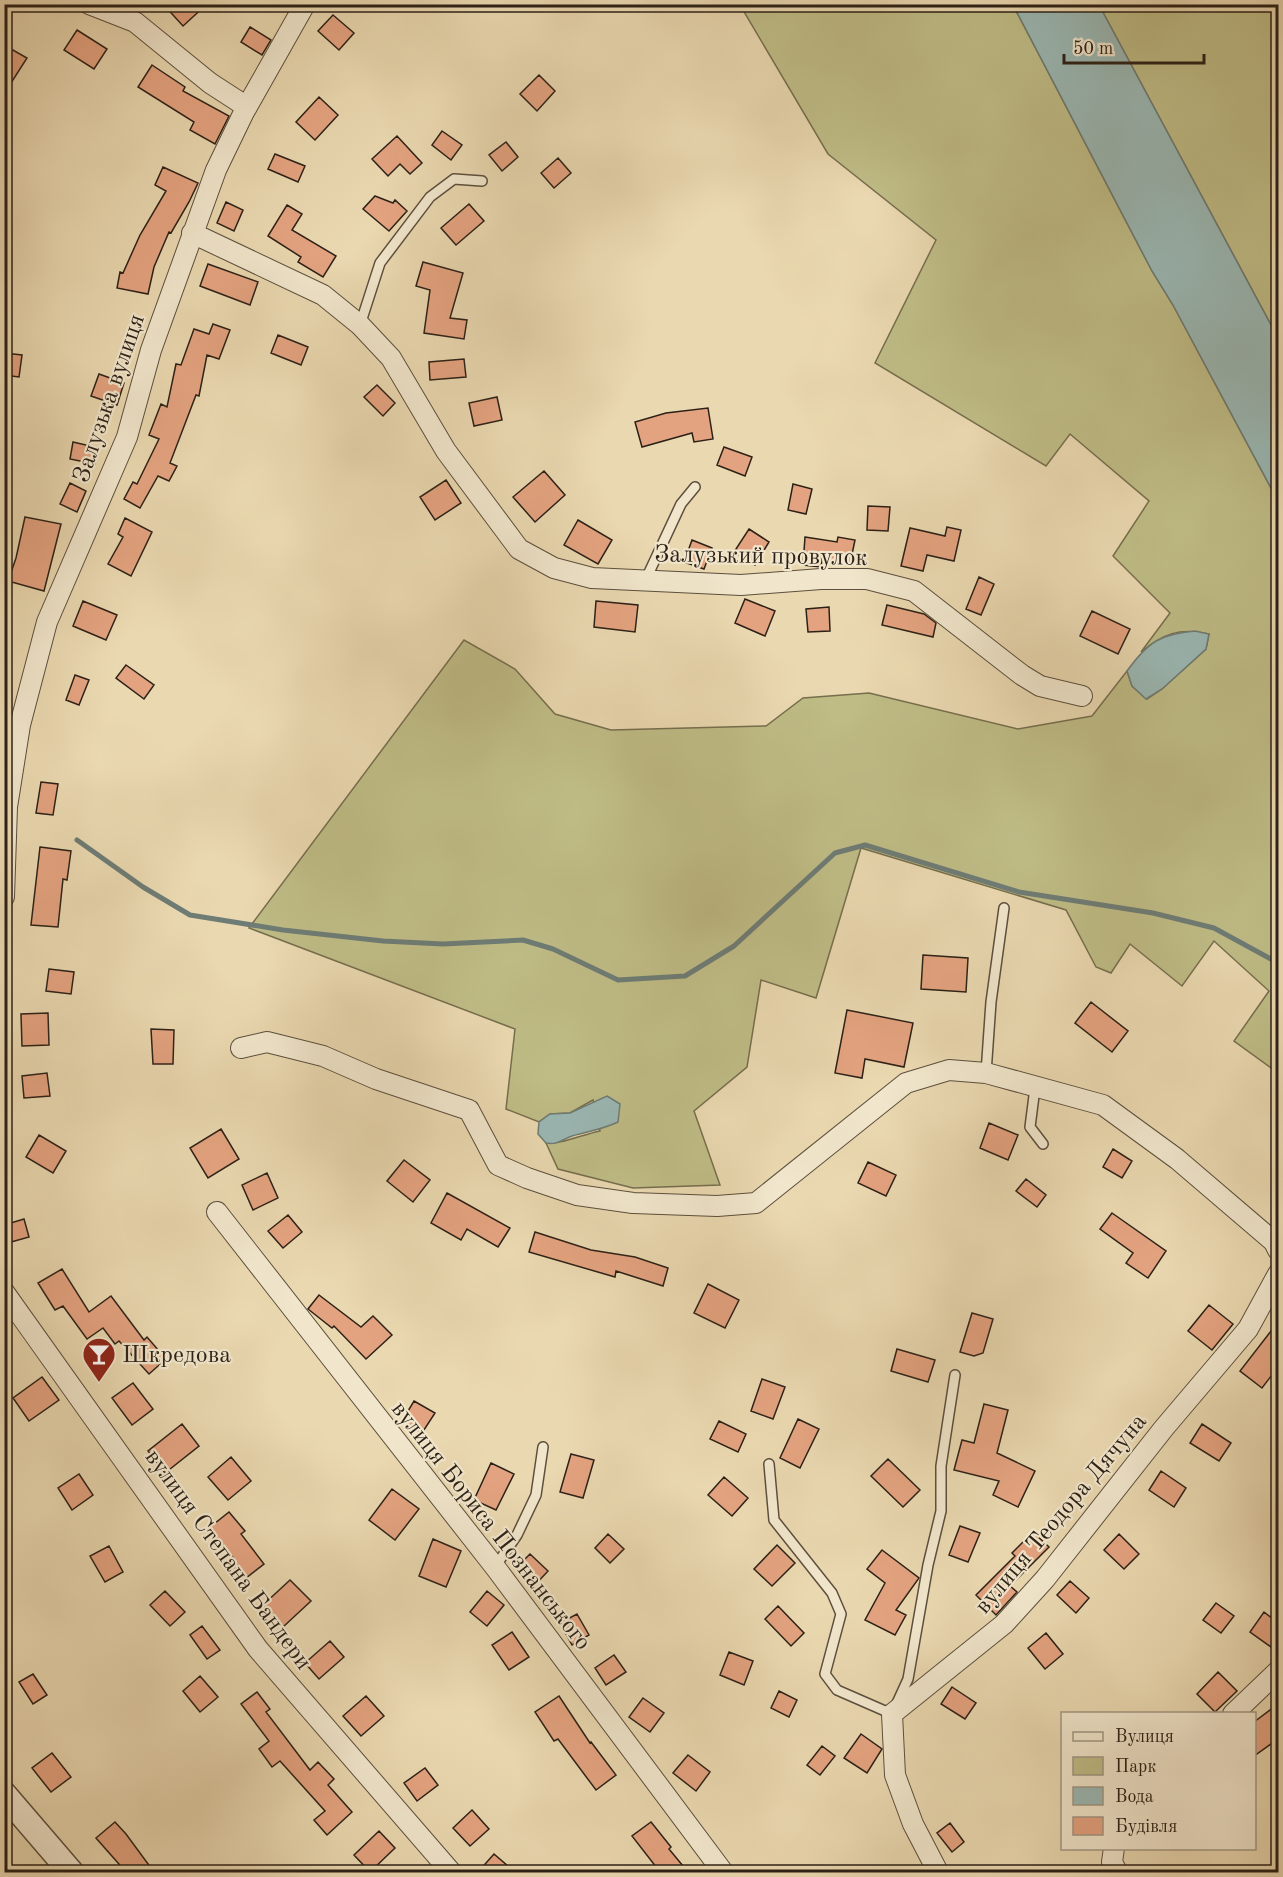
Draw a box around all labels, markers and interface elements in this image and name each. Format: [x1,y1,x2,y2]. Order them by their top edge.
scale bar [1064,27,1204,65]
text: 50 m [1073,40,1113,58]
street label: Залузька вулиця [70,311,150,486]
street label: Залузький провулок [654,543,868,571]
bar icon: Шкредова [81,1336,117,1383]
place label: Шкредова [122,1344,231,1368]
street label: вулиця Бориса Познанського [386,1397,595,1655]
street label: вулиця Теодора Дячуна [971,1410,1152,1619]
street label: вулиця Степана Бандери [140,1446,315,1675]
legend [1061,1712,1256,1850]
text: Вулиця [1115,1728,1174,1746]
text: Парк [1115,1758,1156,1776]
text: Вода [1115,1788,1154,1806]
text: Будівля [1115,1818,1177,1836]

